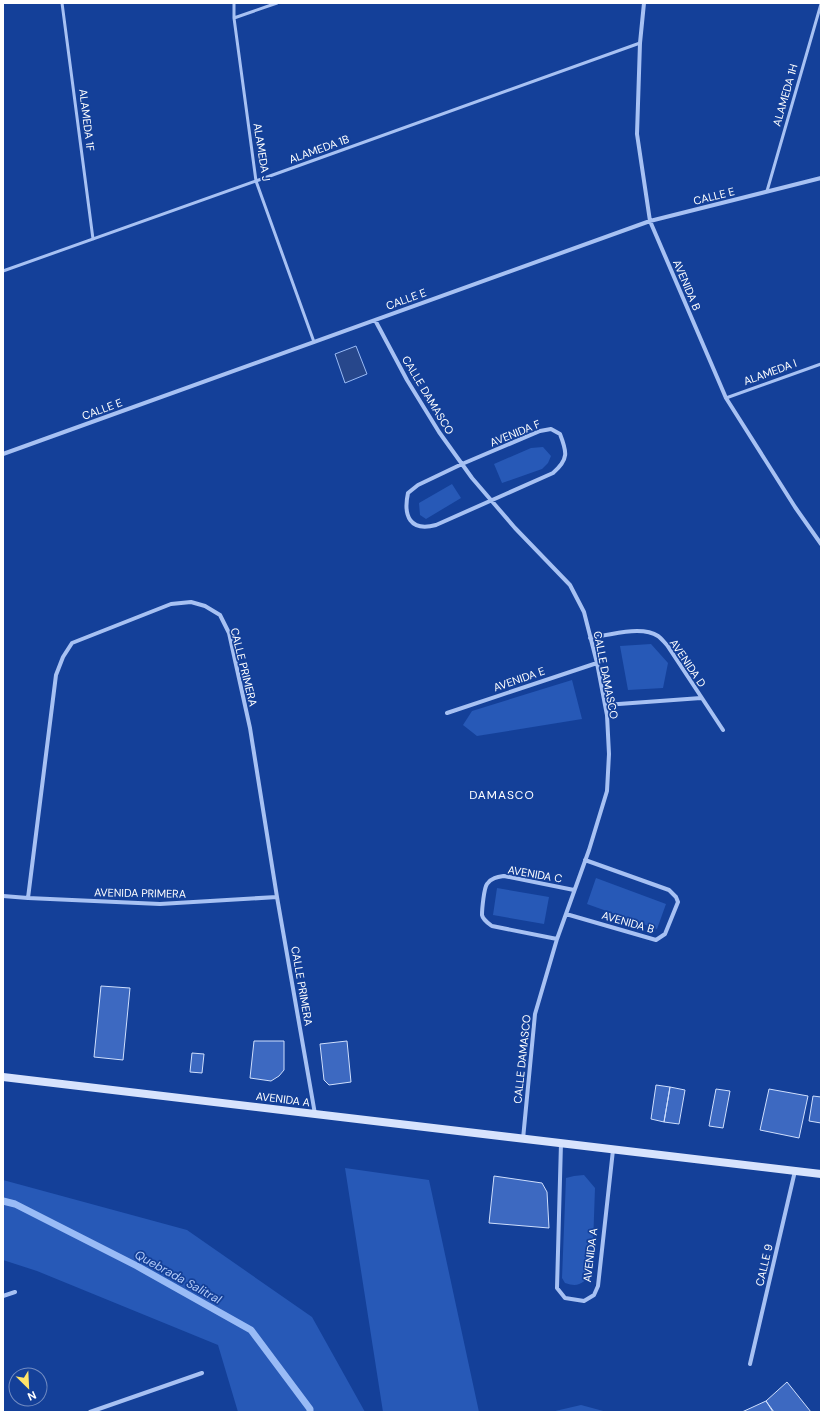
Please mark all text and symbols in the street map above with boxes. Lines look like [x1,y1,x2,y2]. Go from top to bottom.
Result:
street label: ALAMEDA 1H [769,62,801,128]
street label: ALAMEDA 1F [76,88,98,152]
street label: ALAMEDA J [250,122,274,182]
street label: ALAMEDA 1B [287,131,351,166]
street label: CALLE E [692,184,736,208]
street label: AVENIDA B [670,257,704,313]
street label: CALLE E [384,285,428,313]
street label: CALLE DAMASCO [399,353,457,437]
street label: ALAMEDA I [741,356,799,388]
street label: CALLE E [80,395,124,423]
street label: AVENIDA F [488,417,542,449]
street label: CALLE PRIMERA [227,626,261,708]
street label: CALLE DAMASCO [591,630,621,720]
street label: AVENIDA D [667,636,709,690]
street label: AVENIDA E [491,664,547,694]
district label: DAMASCO [469,787,535,803]
street label: AVENIDA C [507,862,563,886]
street label: AVENIDA PRIMERA [94,885,186,901]
street label: AVENIDA B [600,908,656,936]
street label: CALLE PRIMERA [288,945,316,1027]
street label: CALLE DAMASCO [510,1014,534,1104]
street label: AVENIDA A [255,1089,311,1109]
street label: AVENIDA A [580,1227,600,1283]
street label: CALLE 9 [752,1243,776,1287]
water label: Quebrada Salitral [132,1247,224,1308]
north arrow [8,1367,48,1407]
text: N [26,1388,39,1404]

